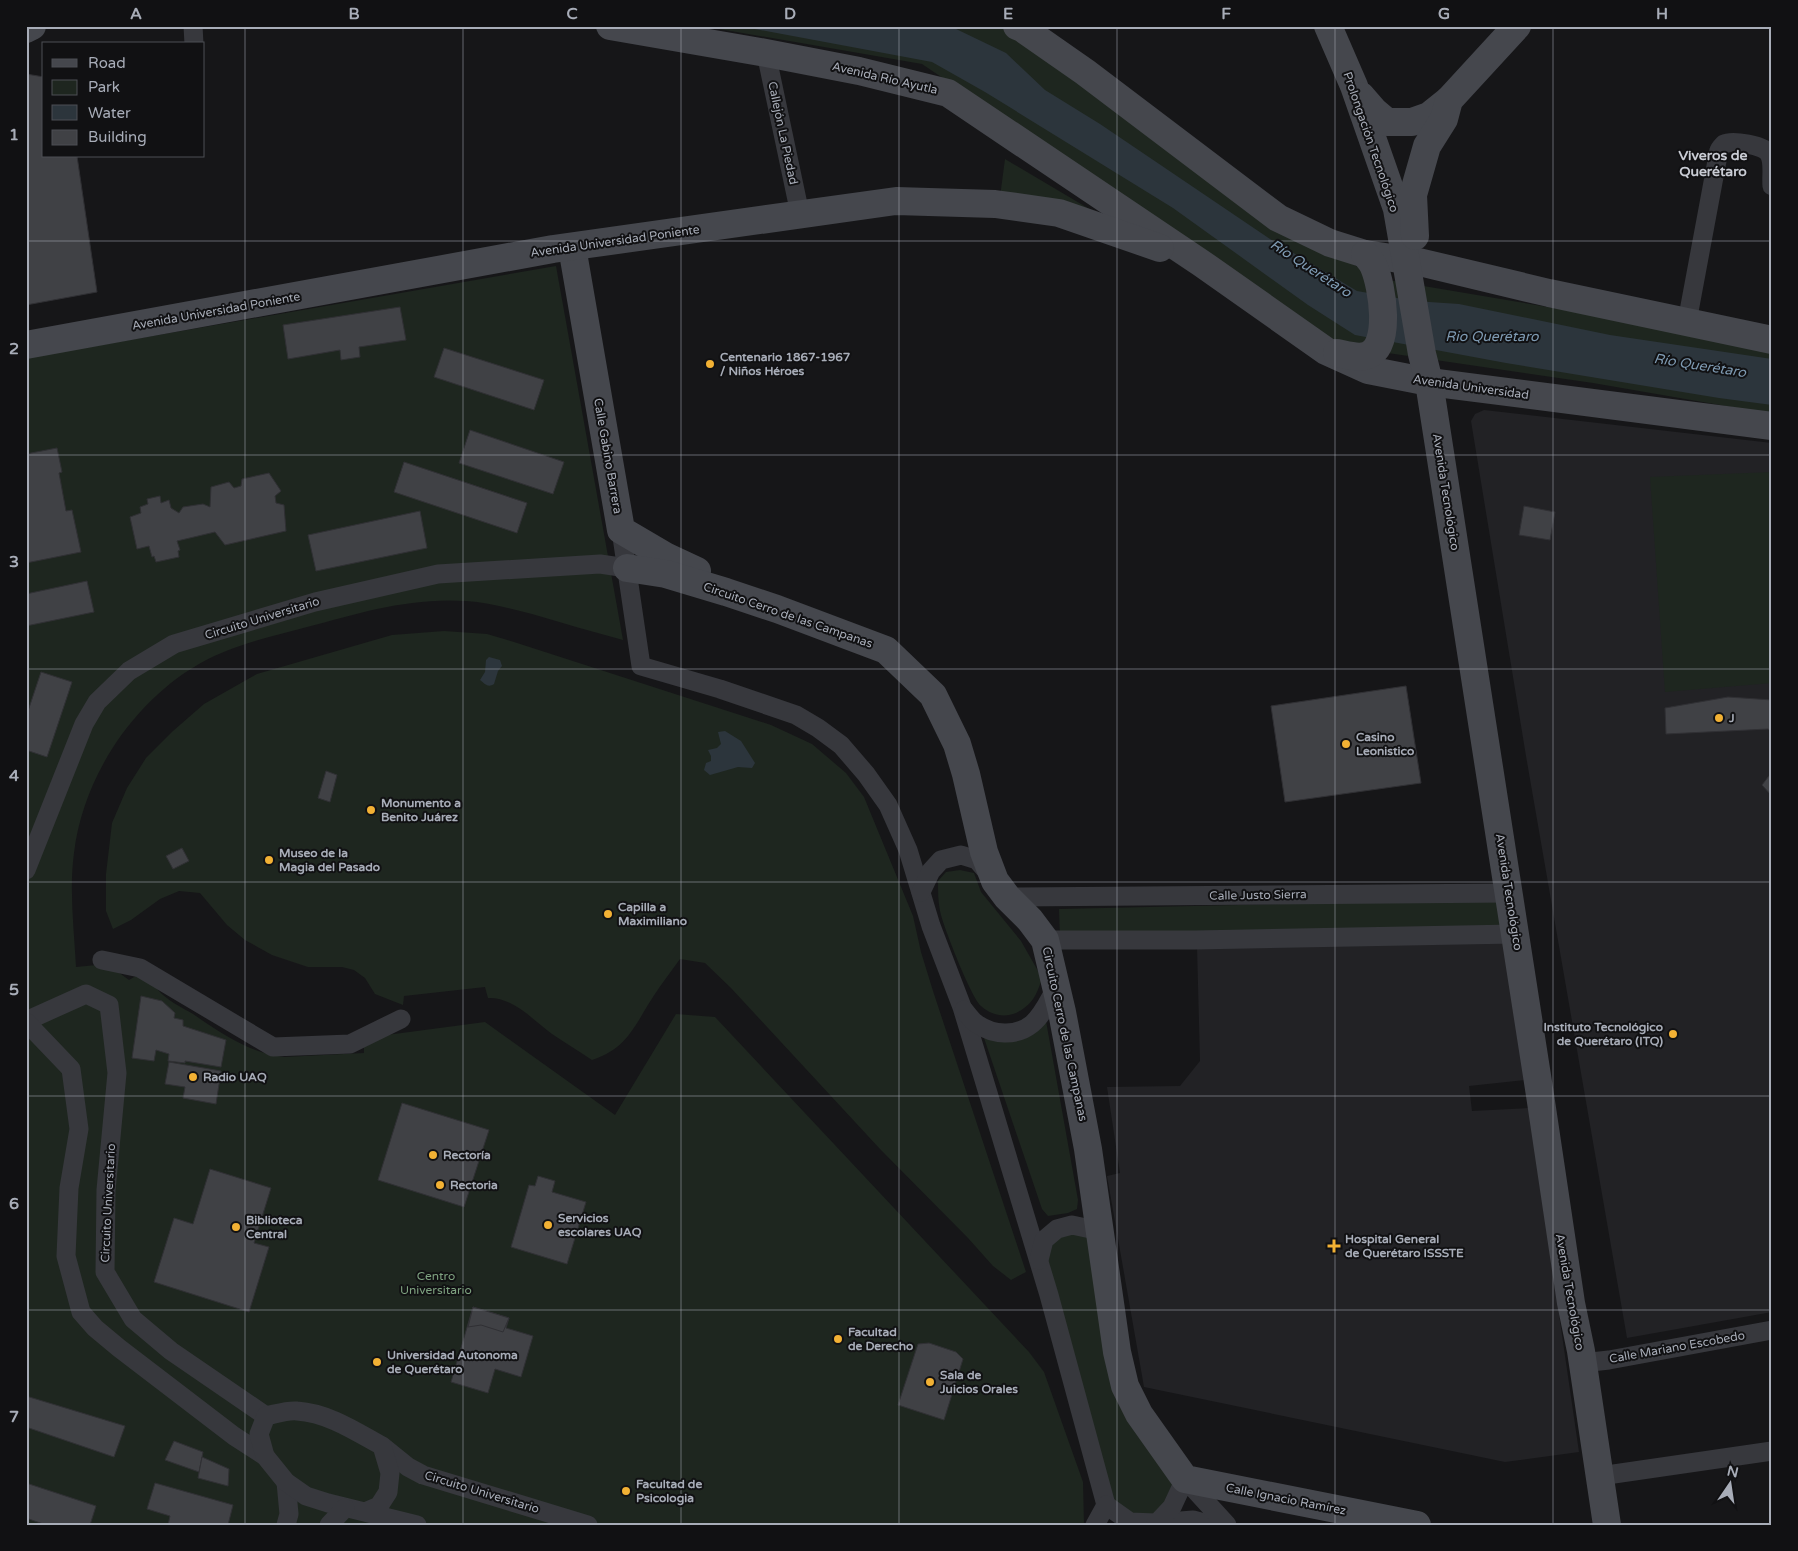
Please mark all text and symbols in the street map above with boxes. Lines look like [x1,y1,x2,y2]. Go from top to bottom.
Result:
text: A [130,4,142,24]
text: B [348,4,360,24]
text: C [566,4,578,24]
text: D [784,4,796,24]
text: E [1003,4,1013,24]
text: F [1221,4,1231,24]
text: G [1438,4,1450,24]
text: H [1656,4,1668,24]
legend [42,42,205,158]
text: Road [88,54,126,72]
street label: Avenida Río Ayutla [831,59,939,97]
street label: Prolongación Tecnológico [1340,70,1402,214]
text: Park [88,78,120,96]
street label: Callejón La Piedad [765,80,801,186]
text: Water [88,104,131,122]
text: 1 [9,125,19,145]
text: Building [88,128,147,146]
district label: Viveros de Querétaro [1678,147,1748,180]
street label: Avenida Universidad Poniente [530,222,701,260]
water label: Río Querétaro [1267,236,1356,302]
street label: Avenida Universidad Poniente [131,289,301,333]
water label: Rio Querétaro [1445,328,1540,345]
text: 2 [9,339,19,359]
place label: Centenario 1867-1967 / Niños Héroes [720,350,851,378]
water label: Río Querétaro [1653,350,1749,381]
marker: Centenario 1867-1967 / Niños Héroes [704,358,716,370]
street label: Avenida Universidad [1412,372,1530,402]
street label: Calle Gabino Barrera [591,397,625,515]
street label: Avenida Tecnológico [1430,433,1462,551]
text: 3 [9,552,19,572]
street label: Circuito Cerro de las Campanas [702,579,875,651]
street label: Circuito Universitario [203,594,321,642]
place label: J [1728,711,1735,725]
marker: J [1713,712,1725,724]
place label: Casino Leonistico [1356,730,1414,758]
marker: Casino Leonistico [1340,738,1352,750]
text: 4 [9,766,19,786]
place label: Monumento a Benito Juárez [381,796,461,824]
marker: Monumento a Benito Juárez [365,804,377,816]
street label: Avenida Tecnológico [1493,833,1525,951]
place label: Museo de la Magia del Pasado [279,846,380,875]
marker: Museo de la Magia del Pasado [263,854,275,866]
street label: Calle Justo Sierra [1209,887,1307,903]
place label: Capilla a Maximiliano [618,900,687,928]
marker: Capilla a Maximiliano [602,908,614,920]
street label: Circuito Cerro de las Campanas [1040,945,1090,1123]
text: 5 [9,980,19,1000]
place label: Instituto Tecnológico de Querétaro (ITQ) [1543,1020,1663,1048]
marker: Instituto Tecnológico de Querétaro (ITQ) [1667,1028,1679,1040]
place label: Radio UAQ [203,1070,267,1084]
marker: Radio UAQ [187,1071,199,1083]
street label: Circuito Universitario [98,1143,118,1263]
place label: Rectoría [443,1148,491,1162]
marker: Rectoría [427,1149,439,1161]
place label: Rectoria [450,1178,498,1192]
marker: Rectoria [434,1179,446,1191]
text: 6 [9,1194,19,1214]
place label: Servicios escolares UAQ [558,1211,642,1239]
place label: Biblioteca Central [246,1213,303,1241]
marker: Servicios escolares UAQ [542,1219,554,1231]
marker: Biblioteca Central [230,1221,242,1233]
place label: Hospital General de Querétaro ISSSTE [1345,1232,1464,1260]
street label: Avenida Tecnológico [1553,1233,1587,1351]
marker: Hospital General de Querétaro ISSSTE [1327,1239,1341,1253]
park label: Centro Universitario [400,1269,472,1297]
place label: Facultad de Derecho [848,1325,913,1353]
street label: Calle Mariano Escobedo [1608,1328,1746,1366]
marker: Facultad de Derecho [832,1333,844,1345]
place label: Universidad Autonoma de Querétaro [387,1348,518,1376]
marker: Universidad Autonoma de Querétaro [371,1356,383,1368]
place label: Sala de Juicios Orales [939,1368,1018,1396]
marker: Sala de Juicios Orales [924,1376,936,1388]
text: 7 [9,1407,19,1427]
north arrow [1706,1458,1756,1508]
text: N [1725,1462,1740,1481]
street label: Circuito Universitario [423,1468,541,1516]
place label: Facultad de Psicologia [636,1477,702,1506]
street label: Calle Ignacio Ramírez [1225,1480,1347,1518]
marker: Facultad de Psicologia [620,1485,632,1497]

